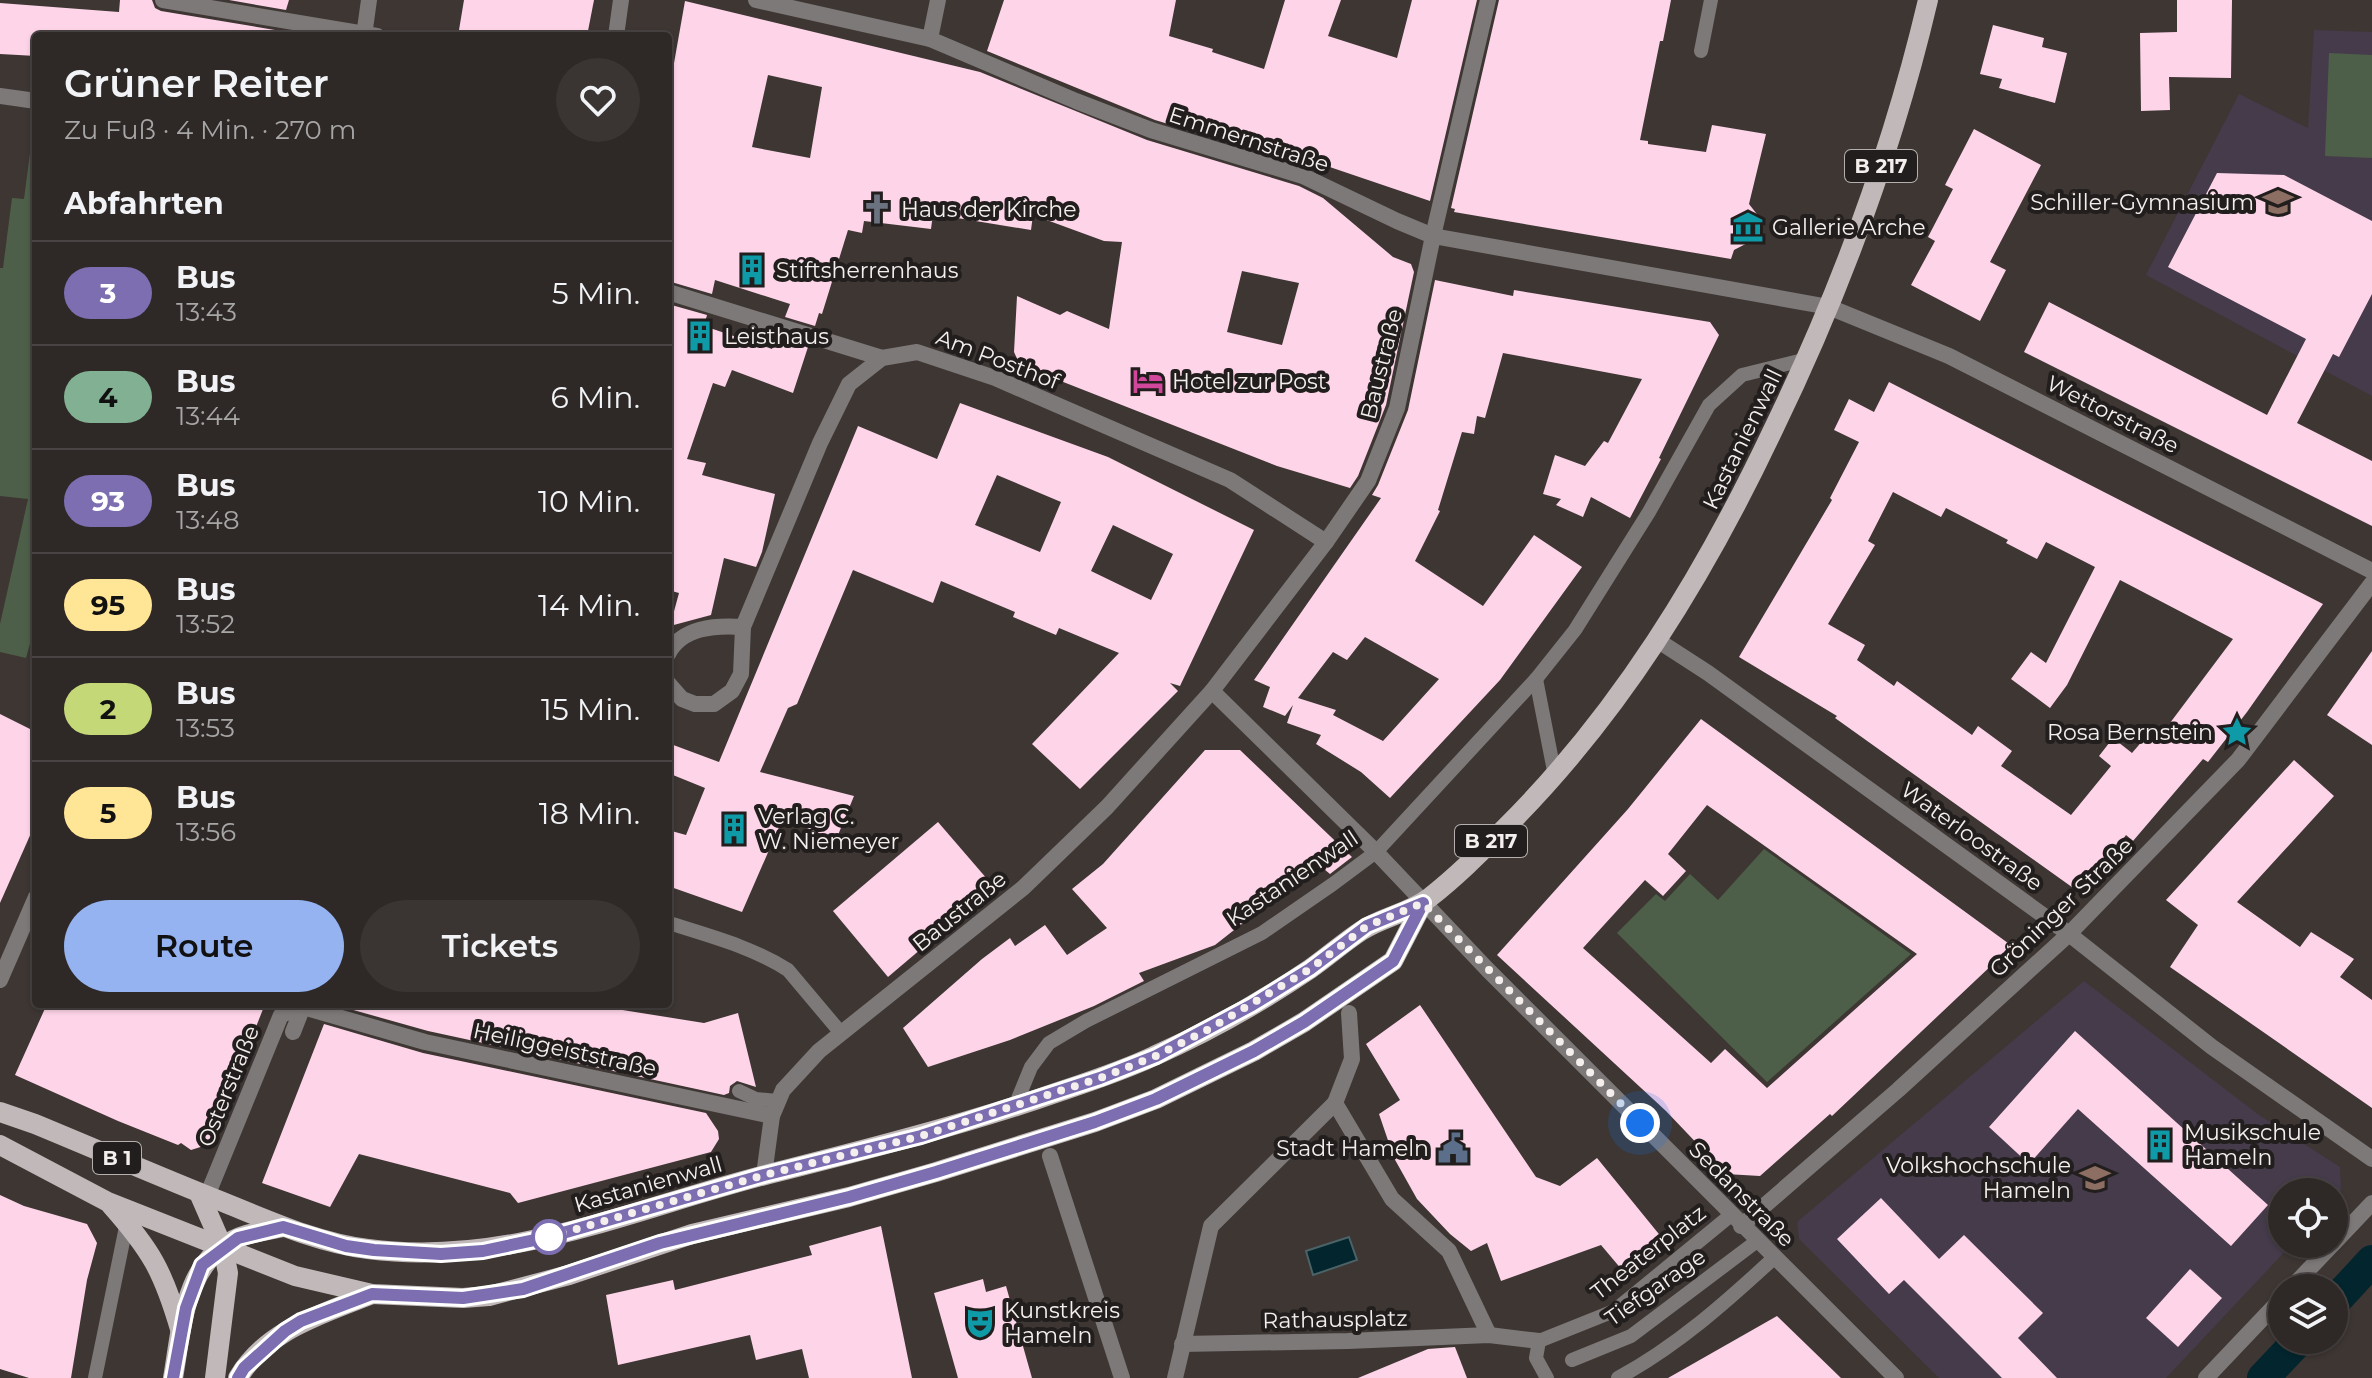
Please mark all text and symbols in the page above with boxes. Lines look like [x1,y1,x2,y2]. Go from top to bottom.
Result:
button: heart [556,58,640,142]
text: Grüner Reiter [64,60,329,107]
street label: Emmernstraße [1165,101,1332,178]
text: Zu Fuß · 4 Min. · 270 m [64,114,356,146]
road number: B 217 [1845,150,1917,182]
text: Abfahrten [64,185,224,222]
school or university icon: Schiller-Gymnasium [2261,185,2295,219]
place label: Schiller-Gymnasium [2030,189,2254,216]
church icon: Haus der Kirche [860,192,894,226]
place label: Haus der Kirche [901,196,1076,223]
museum icon: Gallerie Arche [1731,210,1765,244]
place label: Gallerie Arche [1772,214,1925,241]
building icon: Stiftsherrenhaus [735,253,769,287]
place label: Stiftsherrenhaus [776,257,959,284]
text: Bus [176,259,236,296]
text: 5 Min. [552,275,640,312]
text: 3 [100,276,116,310]
text: 13:43 [176,296,237,328]
street label: Baustraße [1355,306,1408,422]
building icon: Leisthaus [683,319,717,353]
place label: Leisthaus [724,323,829,350]
street label: Am Posthof [932,324,1065,396]
text: Bus [176,363,236,400]
hotel icon: Hotel zur Post [1131,364,1165,398]
street label: Kastanienwall [1697,365,1788,514]
place label: Hotel zur Post [1172,368,1327,395]
street label: Wettorstraße [2042,370,2183,459]
text: 6 Min. [551,379,640,416]
text: 4 [98,380,118,414]
text: 13:44 [176,400,240,432]
text: Bus [176,467,236,504]
text: 10 Min. [538,483,640,520]
text: 93 [91,484,125,518]
text: 13:48 [176,504,240,536]
text: Bus [176,571,236,608]
text: 14 Min. [538,587,640,624]
text: 95 [91,588,125,622]
text: 13:52 [176,608,235,640]
text: Bus [176,675,236,712]
text: 15 Min. [541,691,640,728]
text: 2 [100,692,116,726]
text: 13:53 [176,712,235,744]
place icon: Rosa Bernstein [2220,715,2254,749]
place label: Rosa Bernstein [2047,719,2213,746]
street label: Waterloostraße [1896,776,2048,897]
text: Bus [176,779,236,816]
text: 18 Min. [539,795,640,832]
text: 5 [100,796,116,830]
place label: Verlag C. W. Niemeyer [758,803,899,855]
building icon: Verlag C. W. Niemeyer [717,812,751,846]
text: 13:56 [176,816,236,848]
street label: Kastanienwall [1221,824,1363,932]
road number: B 217 [1455,825,1527,857]
street label: Gröninger Straße [1984,832,2139,983]
street label: Baustraße [907,865,1012,957]
button: Route [64,900,344,992]
button: Tickets [360,900,640,992]
street label: Heiliggeiststraße [471,1017,659,1082]
street label: Osterstraße [192,1022,265,1151]
your location [1620,1103,1660,1143]
place label: Musikschule Hameln [2184,1119,2321,1171]
building icon: Musikschule Hameln [2143,1128,2177,1162]
public building icon: Stadt Hameln [1436,1131,1470,1165]
place label: Stadt Hameln [1276,1135,1429,1162]
street label: Sedanstraße [1683,1136,1800,1253]
road number: B 1 [93,1142,141,1174]
street label: Kastanienwall [571,1150,725,1219]
place label: Volkshochschule Hameln [1886,1152,2071,1204]
school or university icon: Volkshochschule Hameln [2078,1161,2112,1195]
map controls [2268,1178,2348,1354]
button: locate [2268,1178,2348,1258]
street label: Theaterplatz [1586,1199,1711,1305]
unlabelled marker [532,1220,566,1254]
street label: Tiefgarage [1600,1243,1711,1332]
button: layers [2268,1274,2348,1354]
place label: Kunstkreis Hameln [1004,1297,1120,1349]
street label: Rathausplatz [1262,1305,1408,1334]
theatre icon: Kunstkreis Hameln [963,1306,997,1340]

